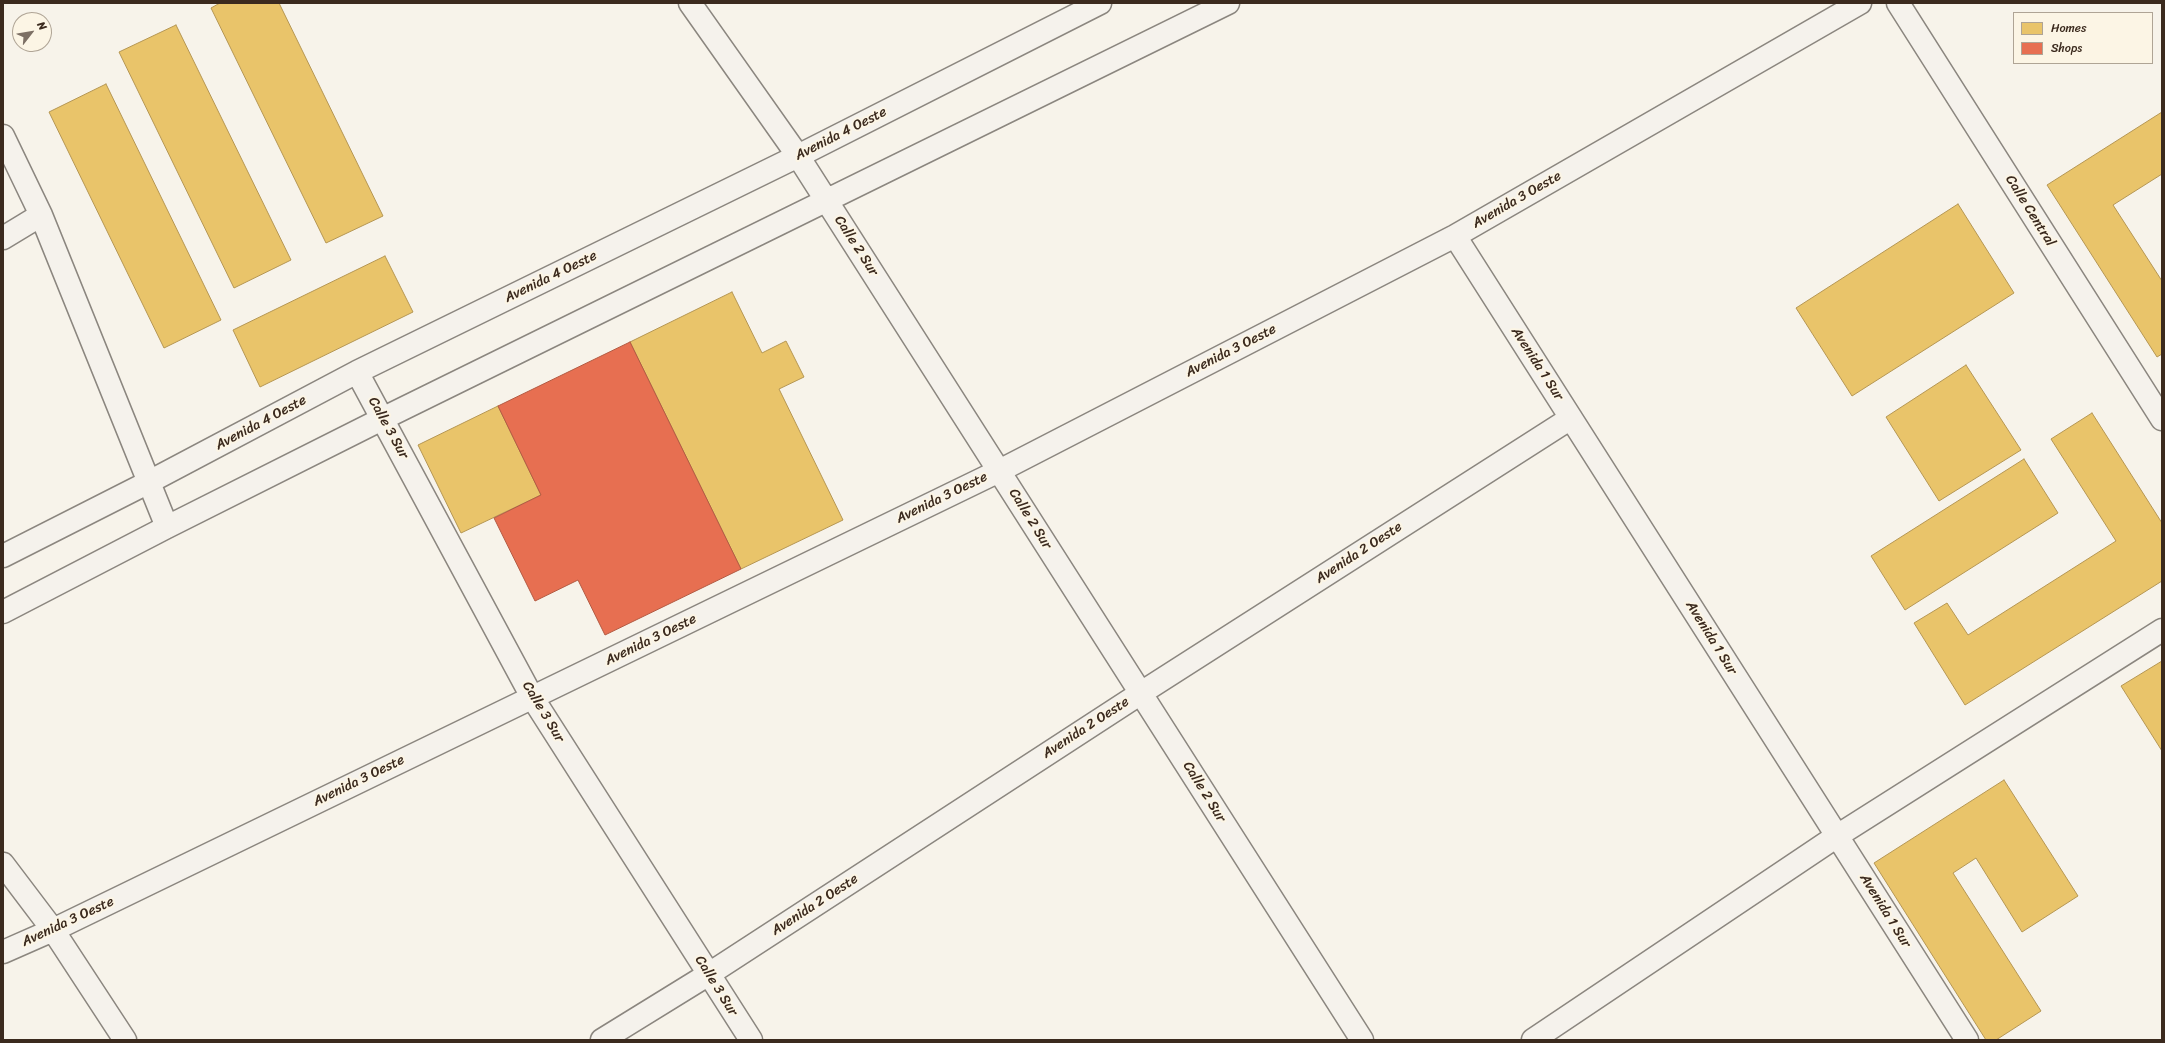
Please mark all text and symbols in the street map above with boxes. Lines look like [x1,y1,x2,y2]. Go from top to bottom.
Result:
north arrow [12,12,52,52]
legend [2013,12,2153,64]
text: Homes [2051,17,2087,39]
text: N [32,18,52,34]
text: Shops [2051,37,2082,59]
street label: Avenida 4 Oeste [792,104,890,164]
street label: Avenida 3 Oeste [1470,168,1564,232]
street label: Calle Central [2001,172,2059,250]
street label: Calle 2 Sur [830,213,882,279]
street label: Avenida 4 Oeste [502,247,600,307]
street label: Avenida 3 Oeste [1183,321,1279,381]
street label: Avenida 1 Sur [1507,324,1567,404]
street label: Avenida 4 Oeste [213,392,309,454]
street label: Calle 3 Sur [364,394,412,462]
street label: Avenida 3 Oeste [894,469,990,527]
street label: Calle 2 Sur [1005,486,1055,552]
street label: Avenida 2 Oeste [1312,519,1406,587]
street label: Avenida 1 Sur [1682,598,1740,678]
street label: Avenida 3 Oeste [603,611,699,669]
street label: Calle 3 Sur [518,679,568,745]
street label: Avenida 2 Oeste [1039,694,1133,762]
street label: Avenida 3 Oeste [311,752,407,810]
street label: Calle 2 Sur [1179,759,1229,825]
street label: Avenida 2 Oeste [768,871,862,939]
street label: Avenida 1 Sur [1856,871,1914,951]
street label: Avenida 3 Oeste [19,893,117,951]
street label: Calle 3 Sur [691,953,741,1019]

